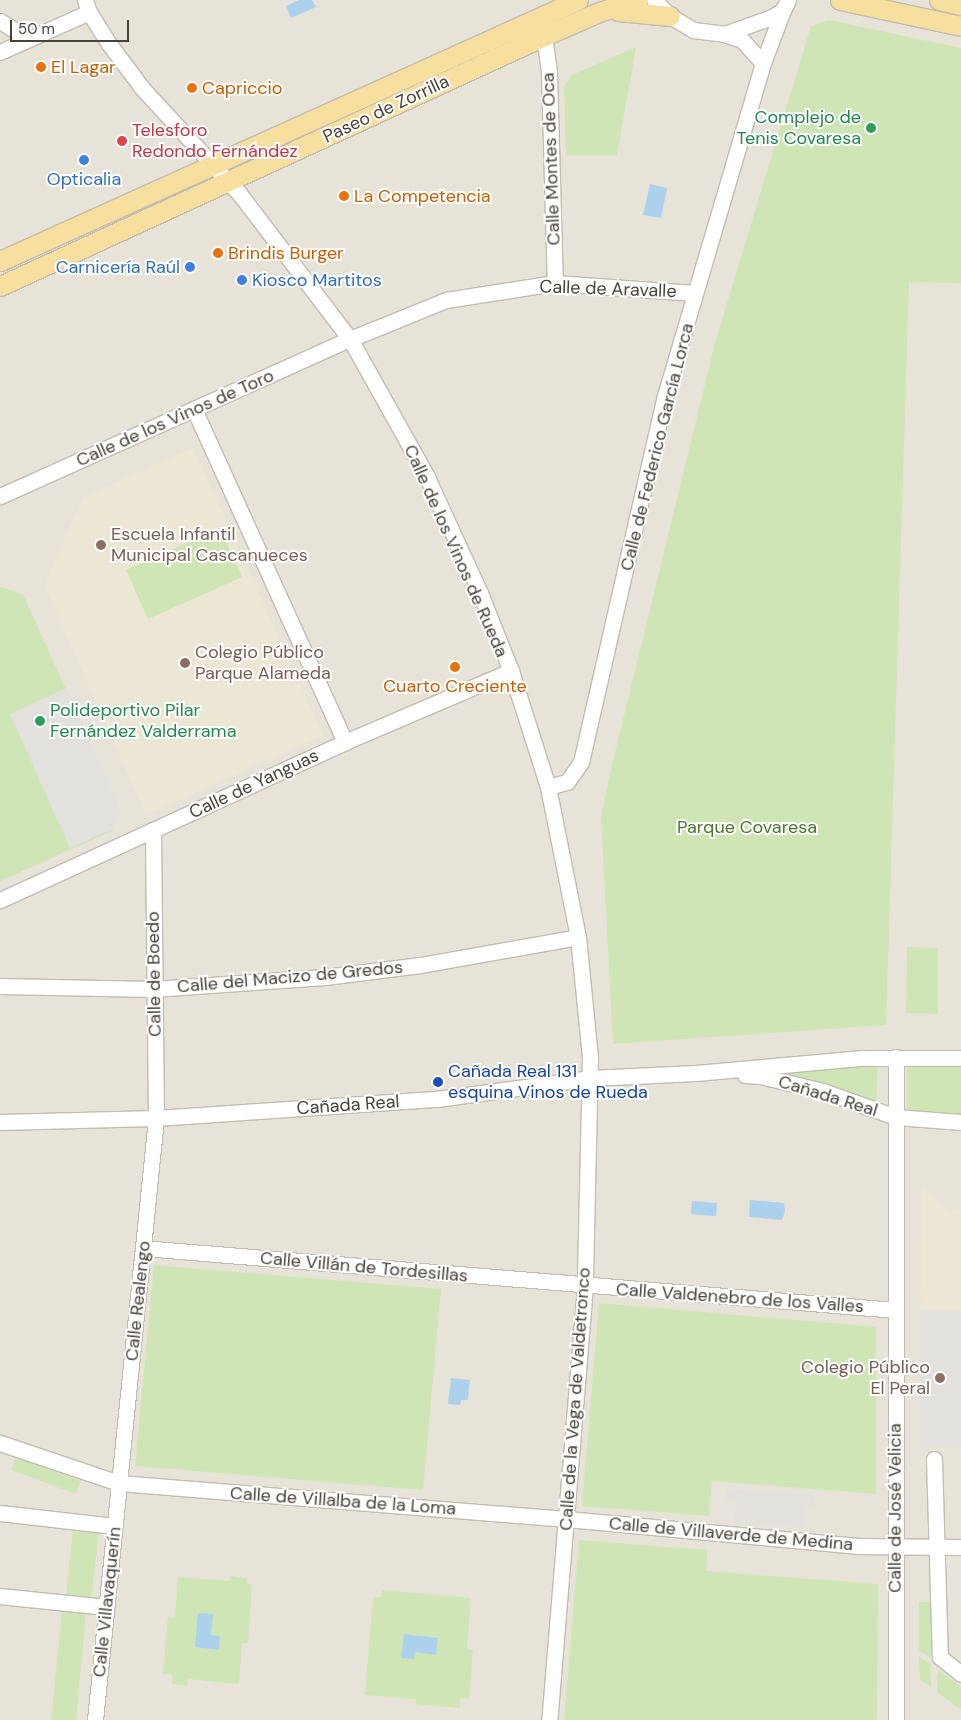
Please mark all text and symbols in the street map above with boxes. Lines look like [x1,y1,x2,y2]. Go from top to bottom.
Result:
scale bar [12,10,131,42]
text: 50 m [18,19,55,39]
place label: El Lagar [51,56,116,78]
marker: El Lagar [35,61,47,73]
street label: Paseo de Zorrilla [319,70,453,148]
street label: Calle Montes de Oca [537,72,565,246]
place label: Capriccio [202,77,283,99]
marker: Capriccio [186,82,198,94]
place label: Complejo de Tenis Covaresa [736,107,861,150]
place label: Telesforo Redondo Fernández [132,120,298,162]
marker: Complejo de Tenis Covaresa [865,122,877,134]
marker: Telesforo Redondo Fernández [116,135,128,147]
marker: Opticalia [78,154,90,166]
place label: Opticalia [47,168,121,190]
place label: La Competencia [354,185,491,207]
marker: La Competencia [338,190,350,202]
place label: Brindis Burger [228,242,344,264]
marker: Brindis Burger [212,247,224,259]
place label: Carnicería Raúl [56,256,180,278]
marker: Carnicería Raúl [184,261,196,273]
place label: Kiosco Martitos [252,269,382,291]
marker: Kiosco Martitos [236,274,248,286]
street label: Calle de Aravalle [539,276,677,302]
street label: Calle de Federico García Lorca [616,321,698,573]
street label: Calle de los Vinos de Toro [73,365,277,471]
street label: Calle de los Vinos de Rueda [399,441,513,661]
place label: Escuela Infantil Municipal Cascanueces [111,524,308,566]
marker: Escuela Infantil Municipal Cascanueces [95,539,107,551]
place label: Colegio Público Parque Alameda [195,642,331,684]
marker: Colegio Público Parque Alameda [179,657,191,669]
marker: Cuarto Creciente [449,661,461,673]
place label: Cuarto Creciente [383,675,527,697]
place label: Polideportivo Pilar Fernández Valderrama [50,700,236,742]
marker: Polideportivo Pilar Fernández Valderrama [34,715,46,727]
street label: Calle de Yanguas [186,745,322,823]
park label: Parque Covaresa [677,816,817,838]
street label: Calle de Boedo [142,911,166,1037]
street label: Calle del Macizo de Gredos [176,956,404,998]
place label: Cañada Real 131 esquina Vinos de Rueda [448,1061,648,1104]
street label: Cañada Real [776,1071,880,1121]
marker: Cañada Real 131 esquina Vinos de Rueda [432,1076,444,1088]
street label: Cañada Real [296,1091,400,1119]
street label: Calle Realengo [121,1240,155,1362]
street label: Calle Villán de Tordesillas [259,1247,469,1287]
street label: Calle de la Vega de Valdetronco [555,1267,595,1531]
street label: Calle Valdenebro de los Valles [615,1279,865,1317]
place label: Colegio Público El Peral [801,1357,930,1400]
marker: Colegio Público El Peral [934,1372,946,1384]
street label: Calle de José Velicia [884,1423,906,1593]
street label: Calle de Villalba de la Loma [229,1482,457,1520]
street label: Calle de Villaverde de Medina [608,1513,854,1555]
street label: Calle Villavaquerín [88,1526,126,1678]

